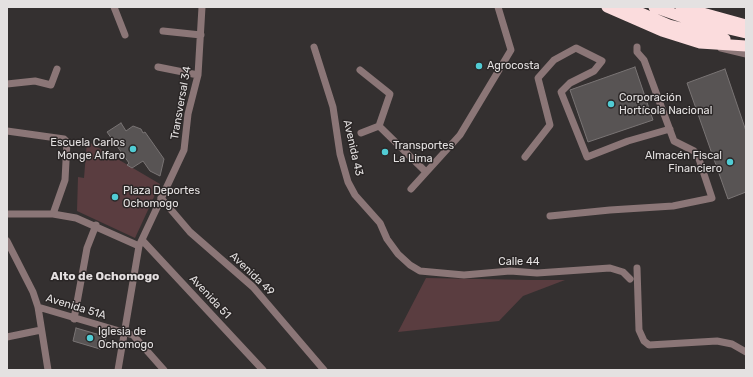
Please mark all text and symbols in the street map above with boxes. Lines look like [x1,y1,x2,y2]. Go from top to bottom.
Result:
place label: Agrocosta [487,59,540,73]
marker: Agrocosta [474,61,484,71]
street label: Transversal 34 [168,65,194,141]
place label: Corporación Hortícola Nacional [619,91,712,117]
marker: Corporación Hortícola Nacional [606,99,616,109]
street label: Avenida 43 [340,119,366,177]
place label: Escuela Carlos Monge Alfaro [50,136,125,162]
place label: Transportes La Lima [393,139,454,165]
marker: Escuela Carlos Monge Alfaro [128,144,138,154]
marker: Transportes La Lima [380,147,390,157]
place label: Almacén Fiscal Financiero [645,149,722,175]
marker: Almacén Fiscal Financiero [725,157,735,167]
place label: Plaza Deportes Ochomogo [123,184,200,210]
marker: Plaza Deportes Ochomogo [110,192,120,202]
street label: Avenida 49 [227,249,277,299]
street label: Calle 44 [498,255,540,269]
district label: Alto de Ochomogo [51,270,159,284]
street label: Avenida 51 [186,272,234,322]
street label: Avenida 51A [44,292,108,322]
place label: Iglesia de Ochomogo [98,325,154,351]
marker: Iglesia de Ochomogo [85,333,95,343]

